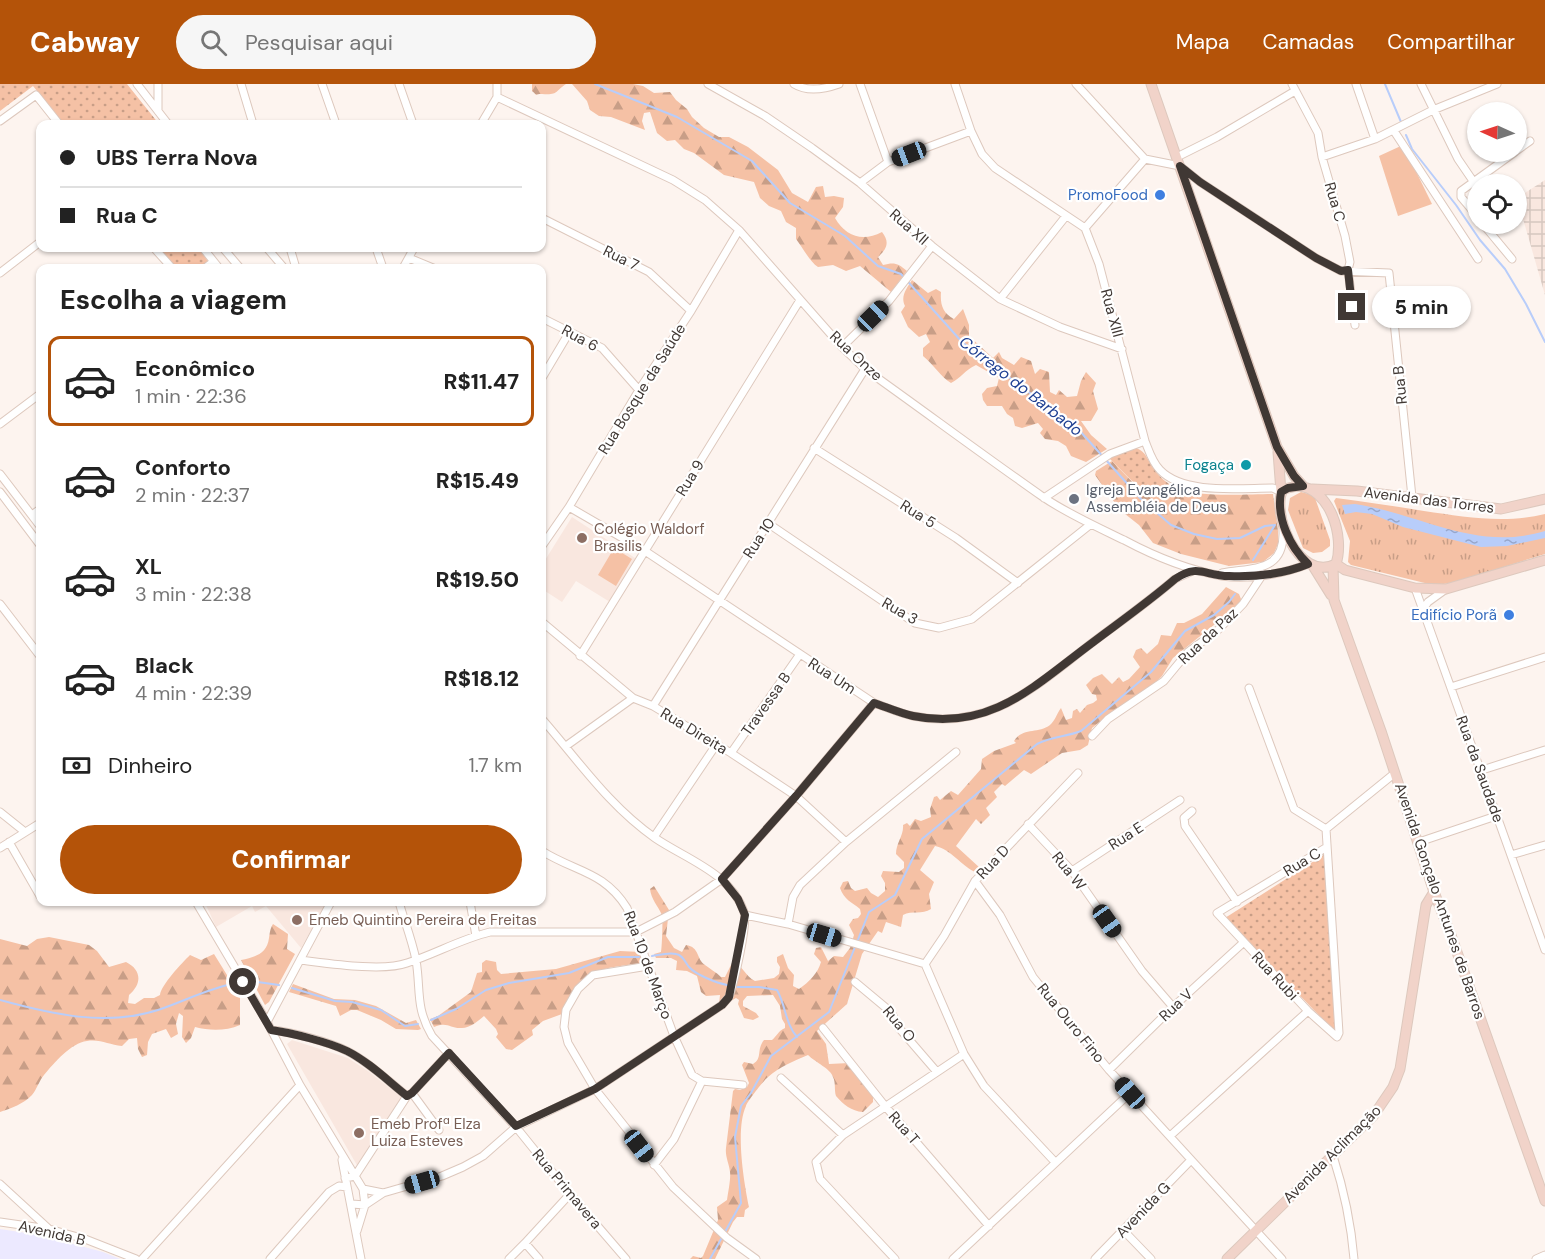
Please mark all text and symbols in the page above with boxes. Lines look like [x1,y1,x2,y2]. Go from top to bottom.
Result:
search box [176,15,596,69]
text: Cabway [30,24,140,61]
icon: search [197,26,230,59]
text: Pesquisar aqui [245,28,393,57]
text: Mapa [1176,28,1229,56]
text: Camadas [1262,28,1354,56]
text: Compartilhar [1387,28,1515,56]
north arrow [1467,102,1527,162]
map controls [1467,102,1527,234]
car [889,139,929,169]
text: UBS Terra Nova [96,143,258,172]
button: locate [1467,174,1527,234]
street label: Rua C [1320,180,1350,224]
place label: PromoFood [1068,185,1148,205]
marker: PromoFood [1153,188,1167,202]
text: Rua C [96,201,158,230]
street label: Rua XII [885,204,933,250]
street label: Rua 7 [600,241,642,275]
text: Escolha a viagem [60,282,287,317]
callout: 5 min [1373,286,1472,328]
street label: Rua XIII [1096,287,1128,339]
route end [1338,293,1365,320]
text: 5 min [1395,294,1448,320]
car [854,297,892,335]
street label: Rua 6 [558,320,602,356]
street label: Rua Bosque da Saúde [594,320,690,458]
street label: Rua Onze [825,326,887,386]
water label: Córrego do Barbado [955,331,1087,441]
icon: car [63,354,117,408]
text: Econômico [135,354,255,383]
street label: Rua B [1388,365,1412,405]
text: R$11.47 [444,367,519,396]
text: 1 min · 22:36 [135,383,247,409]
icon: car [63,453,117,507]
text: Conforto [135,453,231,482]
place label: Fogaça [1184,455,1234,475]
street label: Rua 9 [671,456,709,500]
marker: Fogaça [1239,458,1253,472]
text: R$15.49 [436,466,519,495]
place label: Igreja Evangélica Assembléia de Deus [1086,480,1227,517]
text: 2 min · 22:37 [135,482,250,508]
street label: Avenida das Torres [1363,482,1495,518]
marker: Igreja Evangélica Assembléia de Deus [1067,492,1081,506]
street label: Rua 5 [896,495,940,533]
street label: Rua 10 [738,514,780,562]
place label: Colégio Waldorf Brasilis [594,519,705,556]
marker: Colégio Waldorf Brasilis [575,531,589,545]
icon: car [63,552,117,606]
text: XL [135,552,162,581]
text: R$19.50 [435,565,519,594]
text: 3 min · 22:38 [135,581,252,607]
street label: Rua 3 [878,593,922,629]
street label: Rua da Paz [1174,603,1242,669]
place label: Edifício Porã [1411,605,1497,625]
marker: Edifício Porã [1502,608,1516,622]
icon: car [63,651,117,705]
text: Black [135,651,194,680]
street label: Rua Um [804,653,860,699]
text: R$18.12 [444,664,519,693]
street label: Travessa B [737,668,795,740]
text: 4 min · 22:39 [135,680,252,706]
street label: Rua Direita [657,703,731,759]
street label: Rua da Saudade [1451,713,1509,825]
icon: cash [60,749,93,782]
text: Dinheiro [108,751,192,780]
text: 1.7 km [469,752,522,778]
street label: Avenida Gonçalo Antunes de Barros [1390,780,1490,1022]
street label: Rua E [1105,817,1147,855]
button: Confirmar [60,825,522,894]
street label: Rua D [972,841,1014,883]
street label: Rua C [1280,843,1325,881]
street label: Rua W [1047,848,1091,895]
car [1089,901,1125,941]
street label: Rua 10 de Março [619,908,677,1022]
place label: Emeb Quintino Pereira de Freitas [309,910,537,930]
marker: Emeb Quintino Pereira de Freitas [290,913,304,927]
car [804,921,844,949]
street label: Rua Rubi [1247,947,1303,1005]
route start [229,968,256,995]
street label: Rua Ouro Fino [1033,979,1109,1067]
street label: Rua V [1155,984,1197,1026]
street label: Rua O [878,1002,920,1046]
car [1111,1074,1149,1112]
street label: Avenida Aclimação [1279,1100,1386,1207]
street label: Rua T [884,1107,924,1149]
place label: Emeb Profª Elza Luiza Esteves [371,1114,481,1151]
marker: Emeb Profª Elza Luiza Esteves [352,1126,366,1140]
car [621,1126,657,1166]
street label: Rua Primavera [528,1145,606,1233]
car [402,1168,442,1196]
street label: Avenida G [1111,1178,1175,1242]
street label: Avenida B [17,1216,87,1250]

